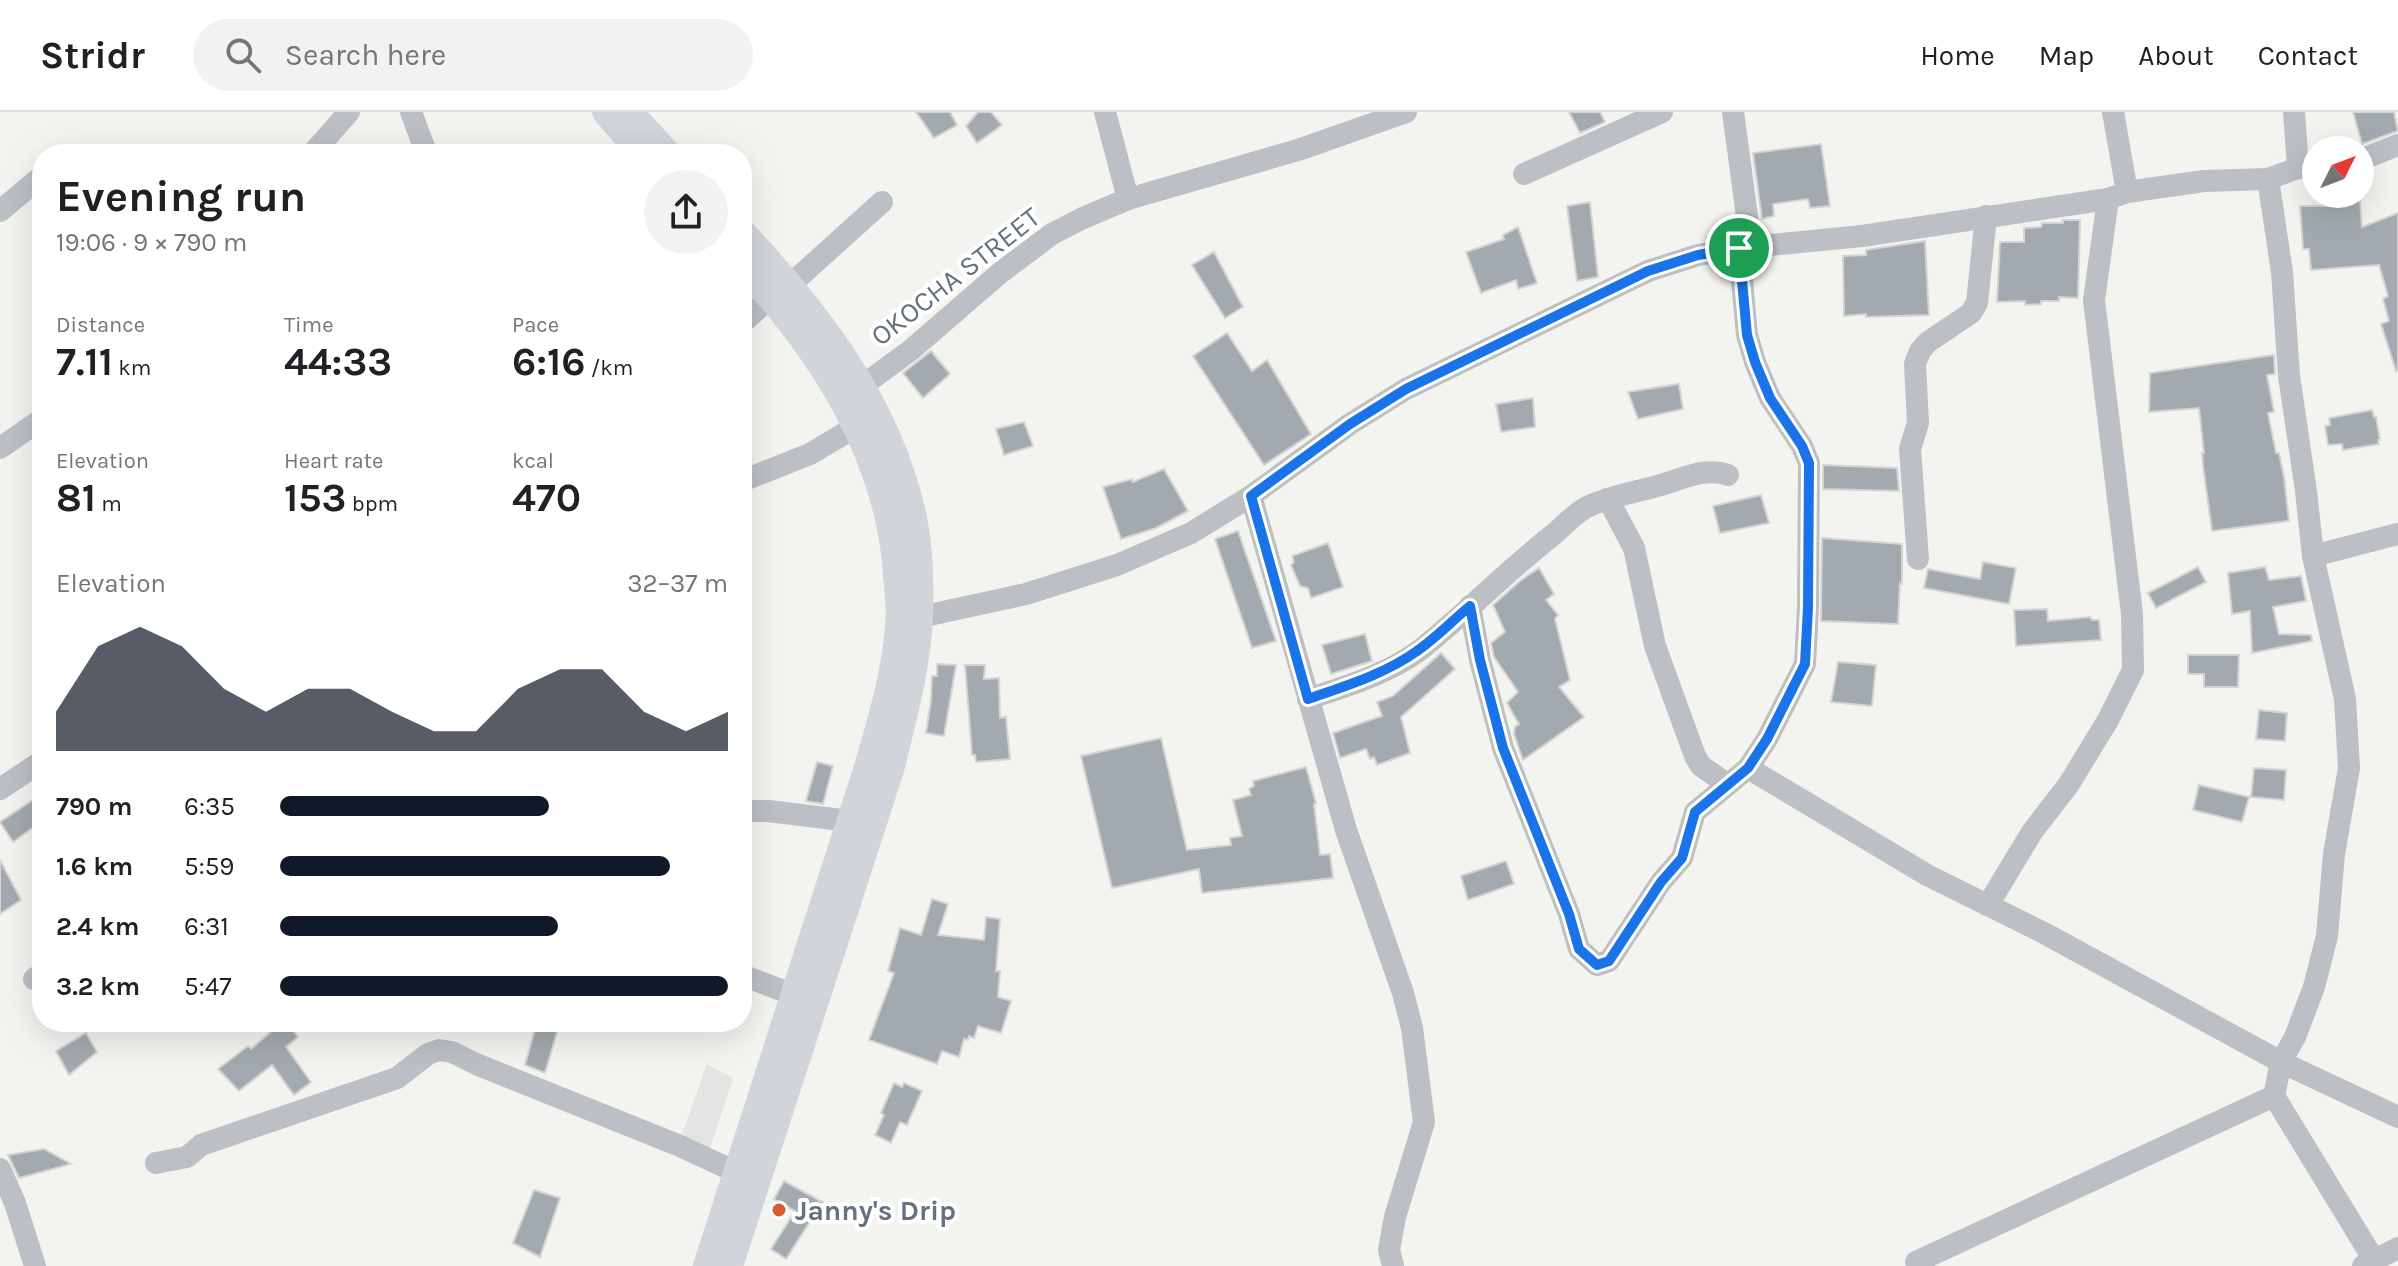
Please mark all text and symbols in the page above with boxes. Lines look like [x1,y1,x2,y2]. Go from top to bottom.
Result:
search box [193,19,753,91]
text: Stridr [40,33,145,78]
icon: search [221,33,265,77]
text: Search here [285,37,446,73]
text: Home [1920,39,1995,72]
text: Map [2039,39,2094,72]
text: About [2138,39,2214,72]
text: Contact [2258,39,2358,72]
north arrow [2302,136,2374,208]
map controls [2302,136,2374,208]
button: share [644,170,728,254]
text: Evening run [56,171,306,222]
street label: OKOCHA STREET [864,200,1046,353]
pin [1705,214,1773,282]
icon: arrive [1717,226,1761,270]
text: 19:06 · 9 × 790 m [56,227,247,258]
text: Distance [56,312,145,338]
text: Time [284,312,333,338]
text: Pace [512,312,559,338]
text: 7.11 [56,338,113,385]
text: 44:33 [284,338,392,385]
text: 6:16 [512,338,586,385]
text: km [113,355,151,381]
text: /km [586,355,633,381]
text: Elevation [56,448,149,474]
text: Heart rate [284,448,383,474]
text: kcal [512,448,554,474]
text: 81 [56,474,96,521]
text: 153 [284,474,346,521]
text: 470 [512,474,581,521]
text: m [96,491,122,517]
text: bpm [346,491,398,517]
text: Elevation [56,568,166,599]
text: 32–37 m [627,568,728,599]
text: 790 m [56,791,133,822]
text: 6:35 [184,791,235,822]
text: 1.6 km [56,851,133,882]
text: 5:59 [184,851,234,882]
text: 2.4 km [56,911,139,942]
text: 6:31 [184,911,229,942]
text: 3.2 km [56,971,140,1002]
text: 5:47 [184,971,231,1002]
place label: Janny's Drip [795,1194,956,1227]
marker: Janny's Drip [770,1201,788,1219]

